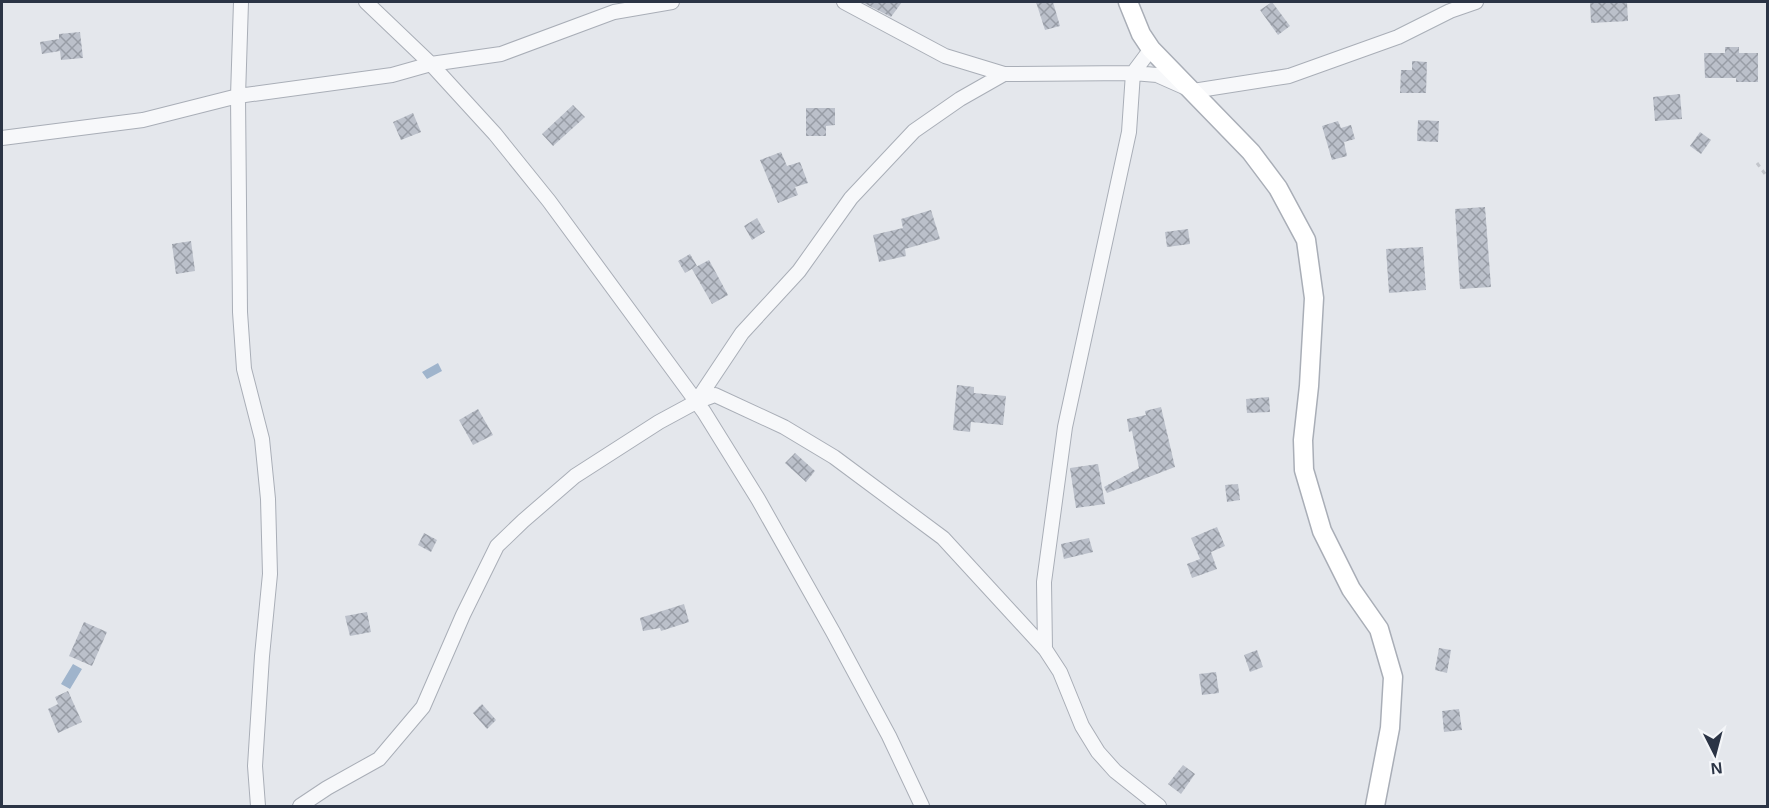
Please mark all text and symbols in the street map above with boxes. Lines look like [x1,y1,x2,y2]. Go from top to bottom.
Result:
north arrow [1685,724,1745,784]
text: N [1710,759,1723,777]

